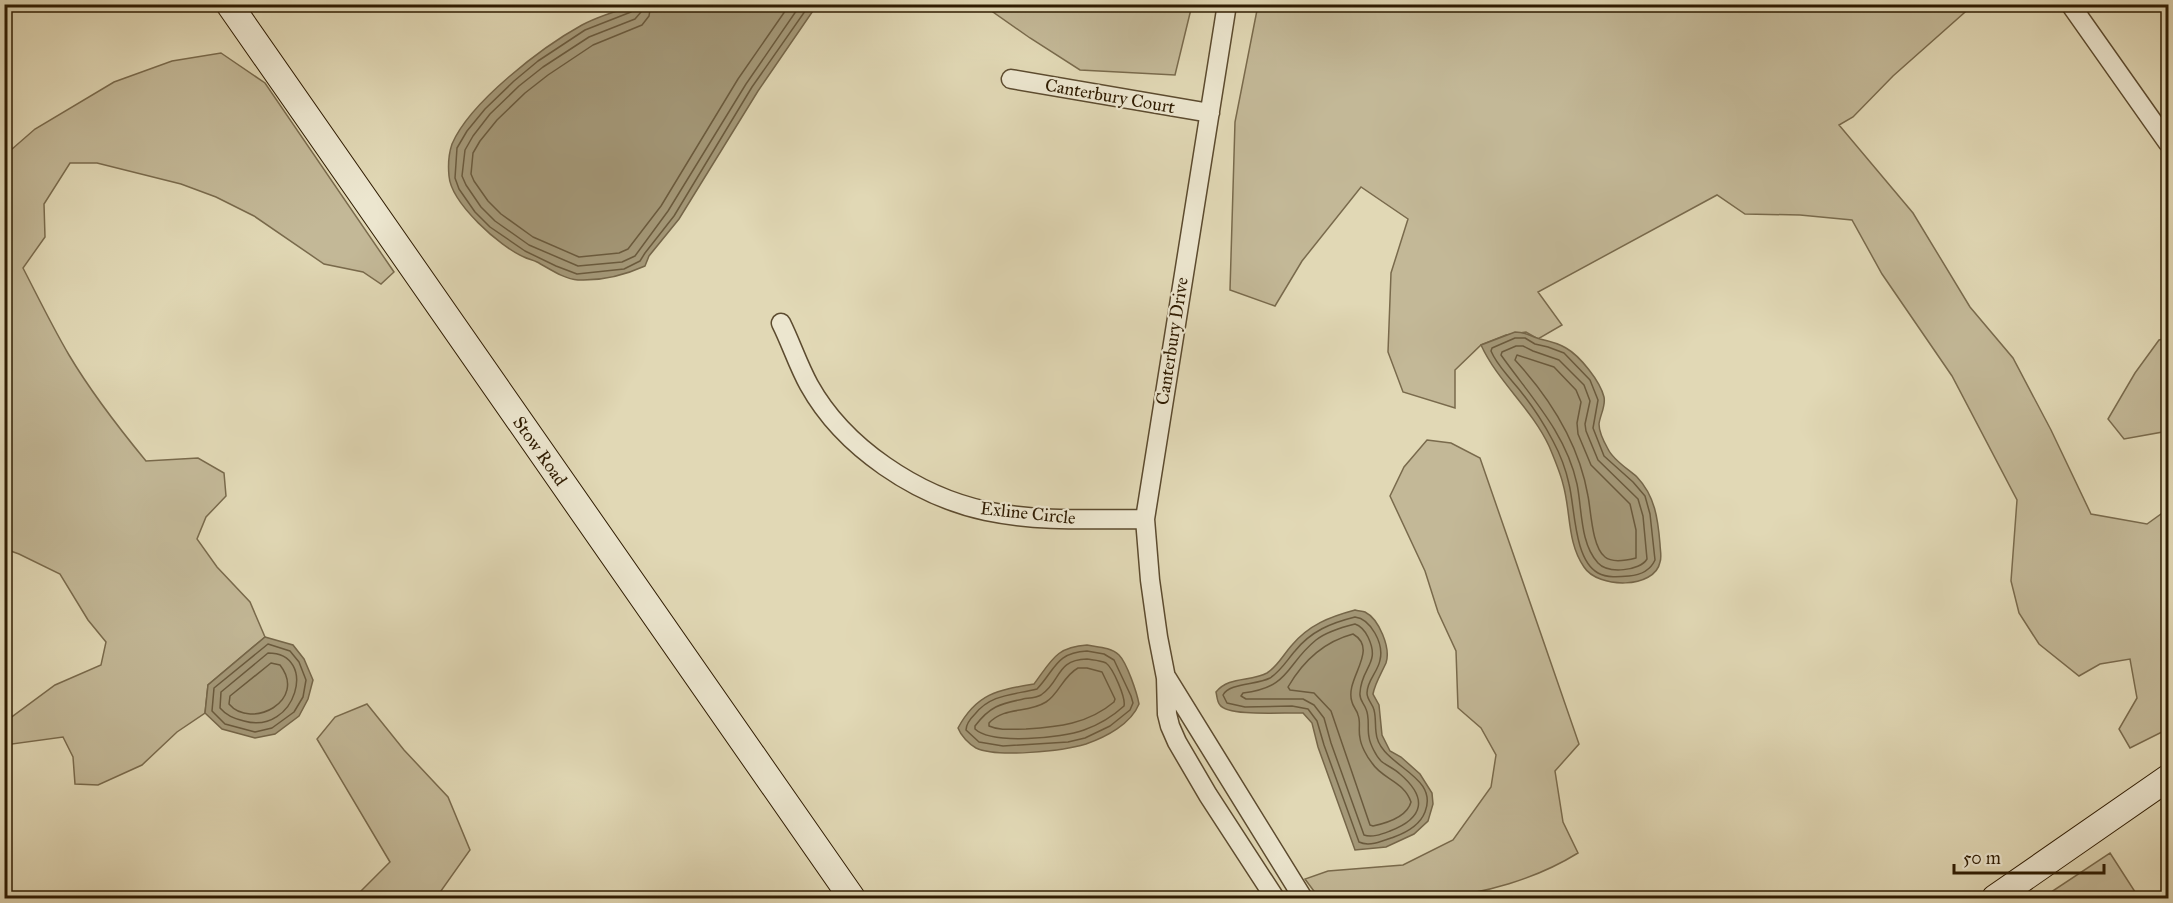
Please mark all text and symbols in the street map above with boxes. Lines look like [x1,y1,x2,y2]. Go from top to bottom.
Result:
street label: Canterbury Court [1043,74,1177,118]
street label: Canterbury Drive [1151,276,1193,406]
street label: Stow Road [508,412,572,490]
street label: Exline Circle [979,497,1077,529]
scale bar [1954,837,2104,875]
text: 50 m [1963,847,2001,869]

